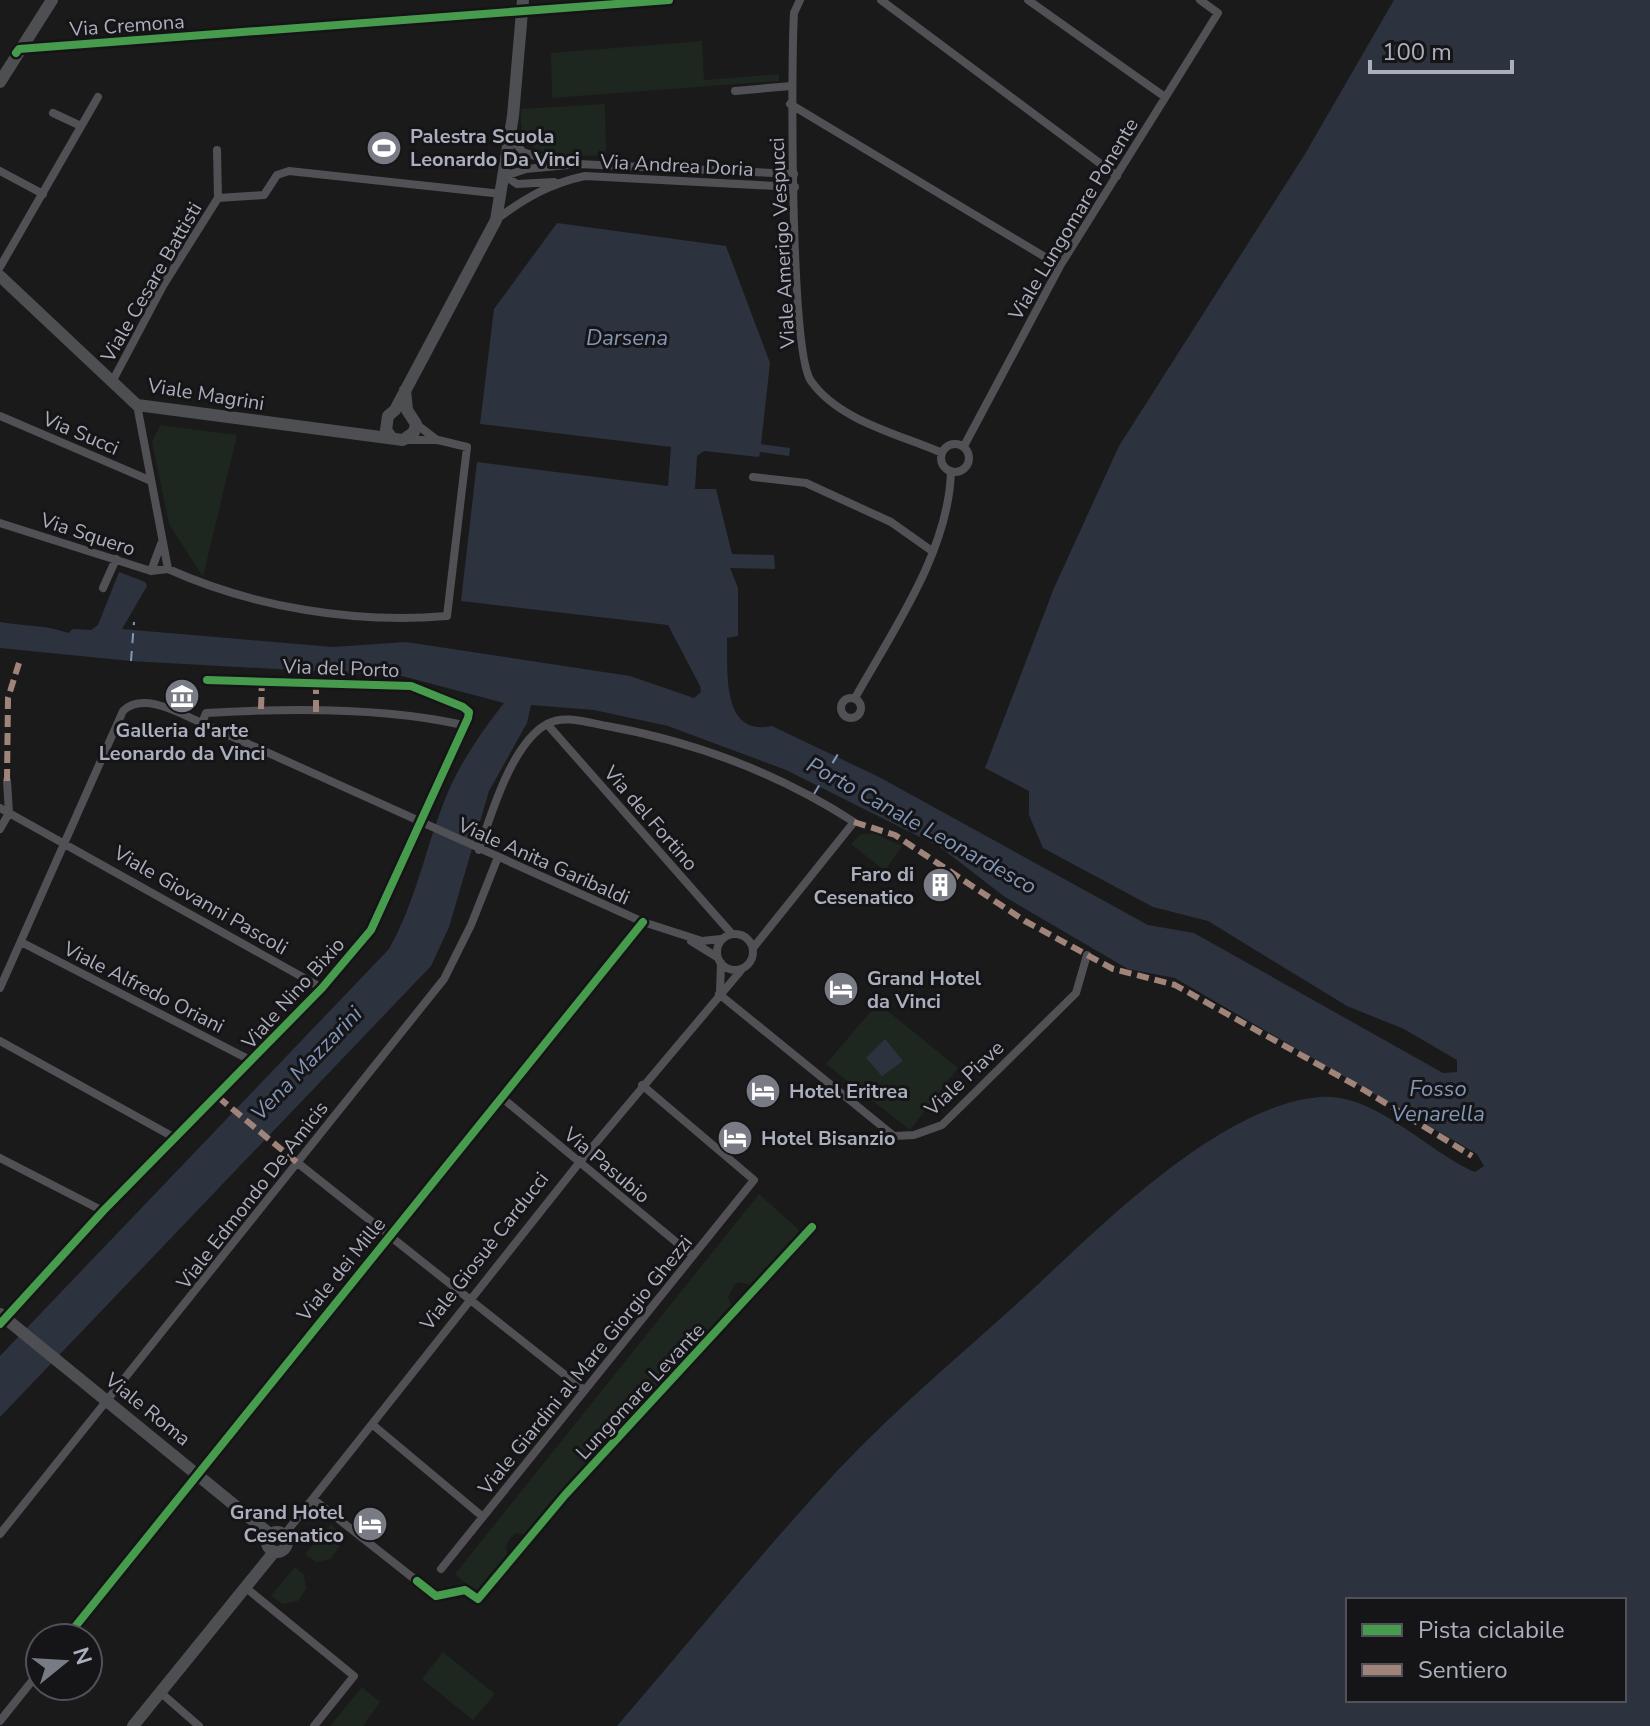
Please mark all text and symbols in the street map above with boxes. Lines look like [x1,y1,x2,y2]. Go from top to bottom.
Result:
street label: Via Cremona [67,8,186,43]
scale bar [1370,24,1512,74]
text: 100 m [1382,36,1452,68]
street label: Viale Lungomare Ponente [1002,113,1145,326]
place label: Palestra Scuola Leonardo Da Vinci [410,123,580,173]
sports icon: Palestra Scuola Leonardo Da Vinci [365,129,403,167]
street label: Viale Amerigo Vespucci [763,137,802,350]
street label: Via Andrea Doria [599,148,754,183]
street label: Viale Cesare Battisti [94,197,208,368]
water label: Darsena [586,323,668,353]
street label: Viale Magrini [145,372,266,417]
street label: Via Succi [37,405,123,462]
street label: Via Squero [36,506,139,562]
street label: Via del Porto [281,653,400,684]
museum icon: Galleria d'arte Leonardo da Vinci [163,677,201,715]
place label: Galleria d'arte Leonardo da Vinci [99,717,265,767]
water label: Porto Canale Leonardesco [801,750,1042,902]
street label: Via del Fortino [597,759,704,877]
street label: Viale Anita Garibaldi [453,811,634,911]
street label: Viale Giovanni Pascoli [108,839,293,961]
place label: Faro di Cesenatico [814,861,914,911]
building icon: Faro di Cesenatico [921,866,959,904]
street label: Viale Nino Bixio [235,931,351,1056]
street label: Viale Alfredo Oriani [58,935,229,1040]
place label: Grand Hotel da Vinci [867,965,982,1015]
hotel icon: Grand Hotel da Vinci [822,970,860,1008]
water label: Vena Mazzarini [244,999,370,1127]
street label: Viale Piave [918,1035,1010,1123]
hotel icon: Hotel Eritrea [744,1072,782,1110]
water label: Fosso Venarella [1391,1074,1485,1129]
place label: Hotel Eritrea [789,1078,908,1105]
street label: Viale Edmondo De Amicis [170,1096,334,1296]
hotel icon: Hotel Bisanzio [716,1119,754,1157]
street label: Via Pasubio [557,1121,656,1210]
place label: Hotel Bisanzio [761,1125,895,1152]
street label: Viale Giosuè Carducci [413,1167,555,1337]
street label: Viale dei Mille [290,1212,392,1328]
street label: Viale Giardini al Mare Giorgio Ghezzi [472,1230,699,1501]
street label: Lungomare Levante [570,1317,711,1465]
street label: Viale Roma [99,1366,196,1452]
place label: Grand Hotel Cesenatico [230,1499,345,1549]
hotel icon: Grand Hotel Cesenatico [351,1505,389,1543]
legend [1346,1598,1626,1702]
text: Pista ciclabile [1418,1614,1564,1646]
north arrow [24,1622,104,1702]
text: N [65,1644,99,1669]
text: Sentiero [1418,1654,1508,1686]

